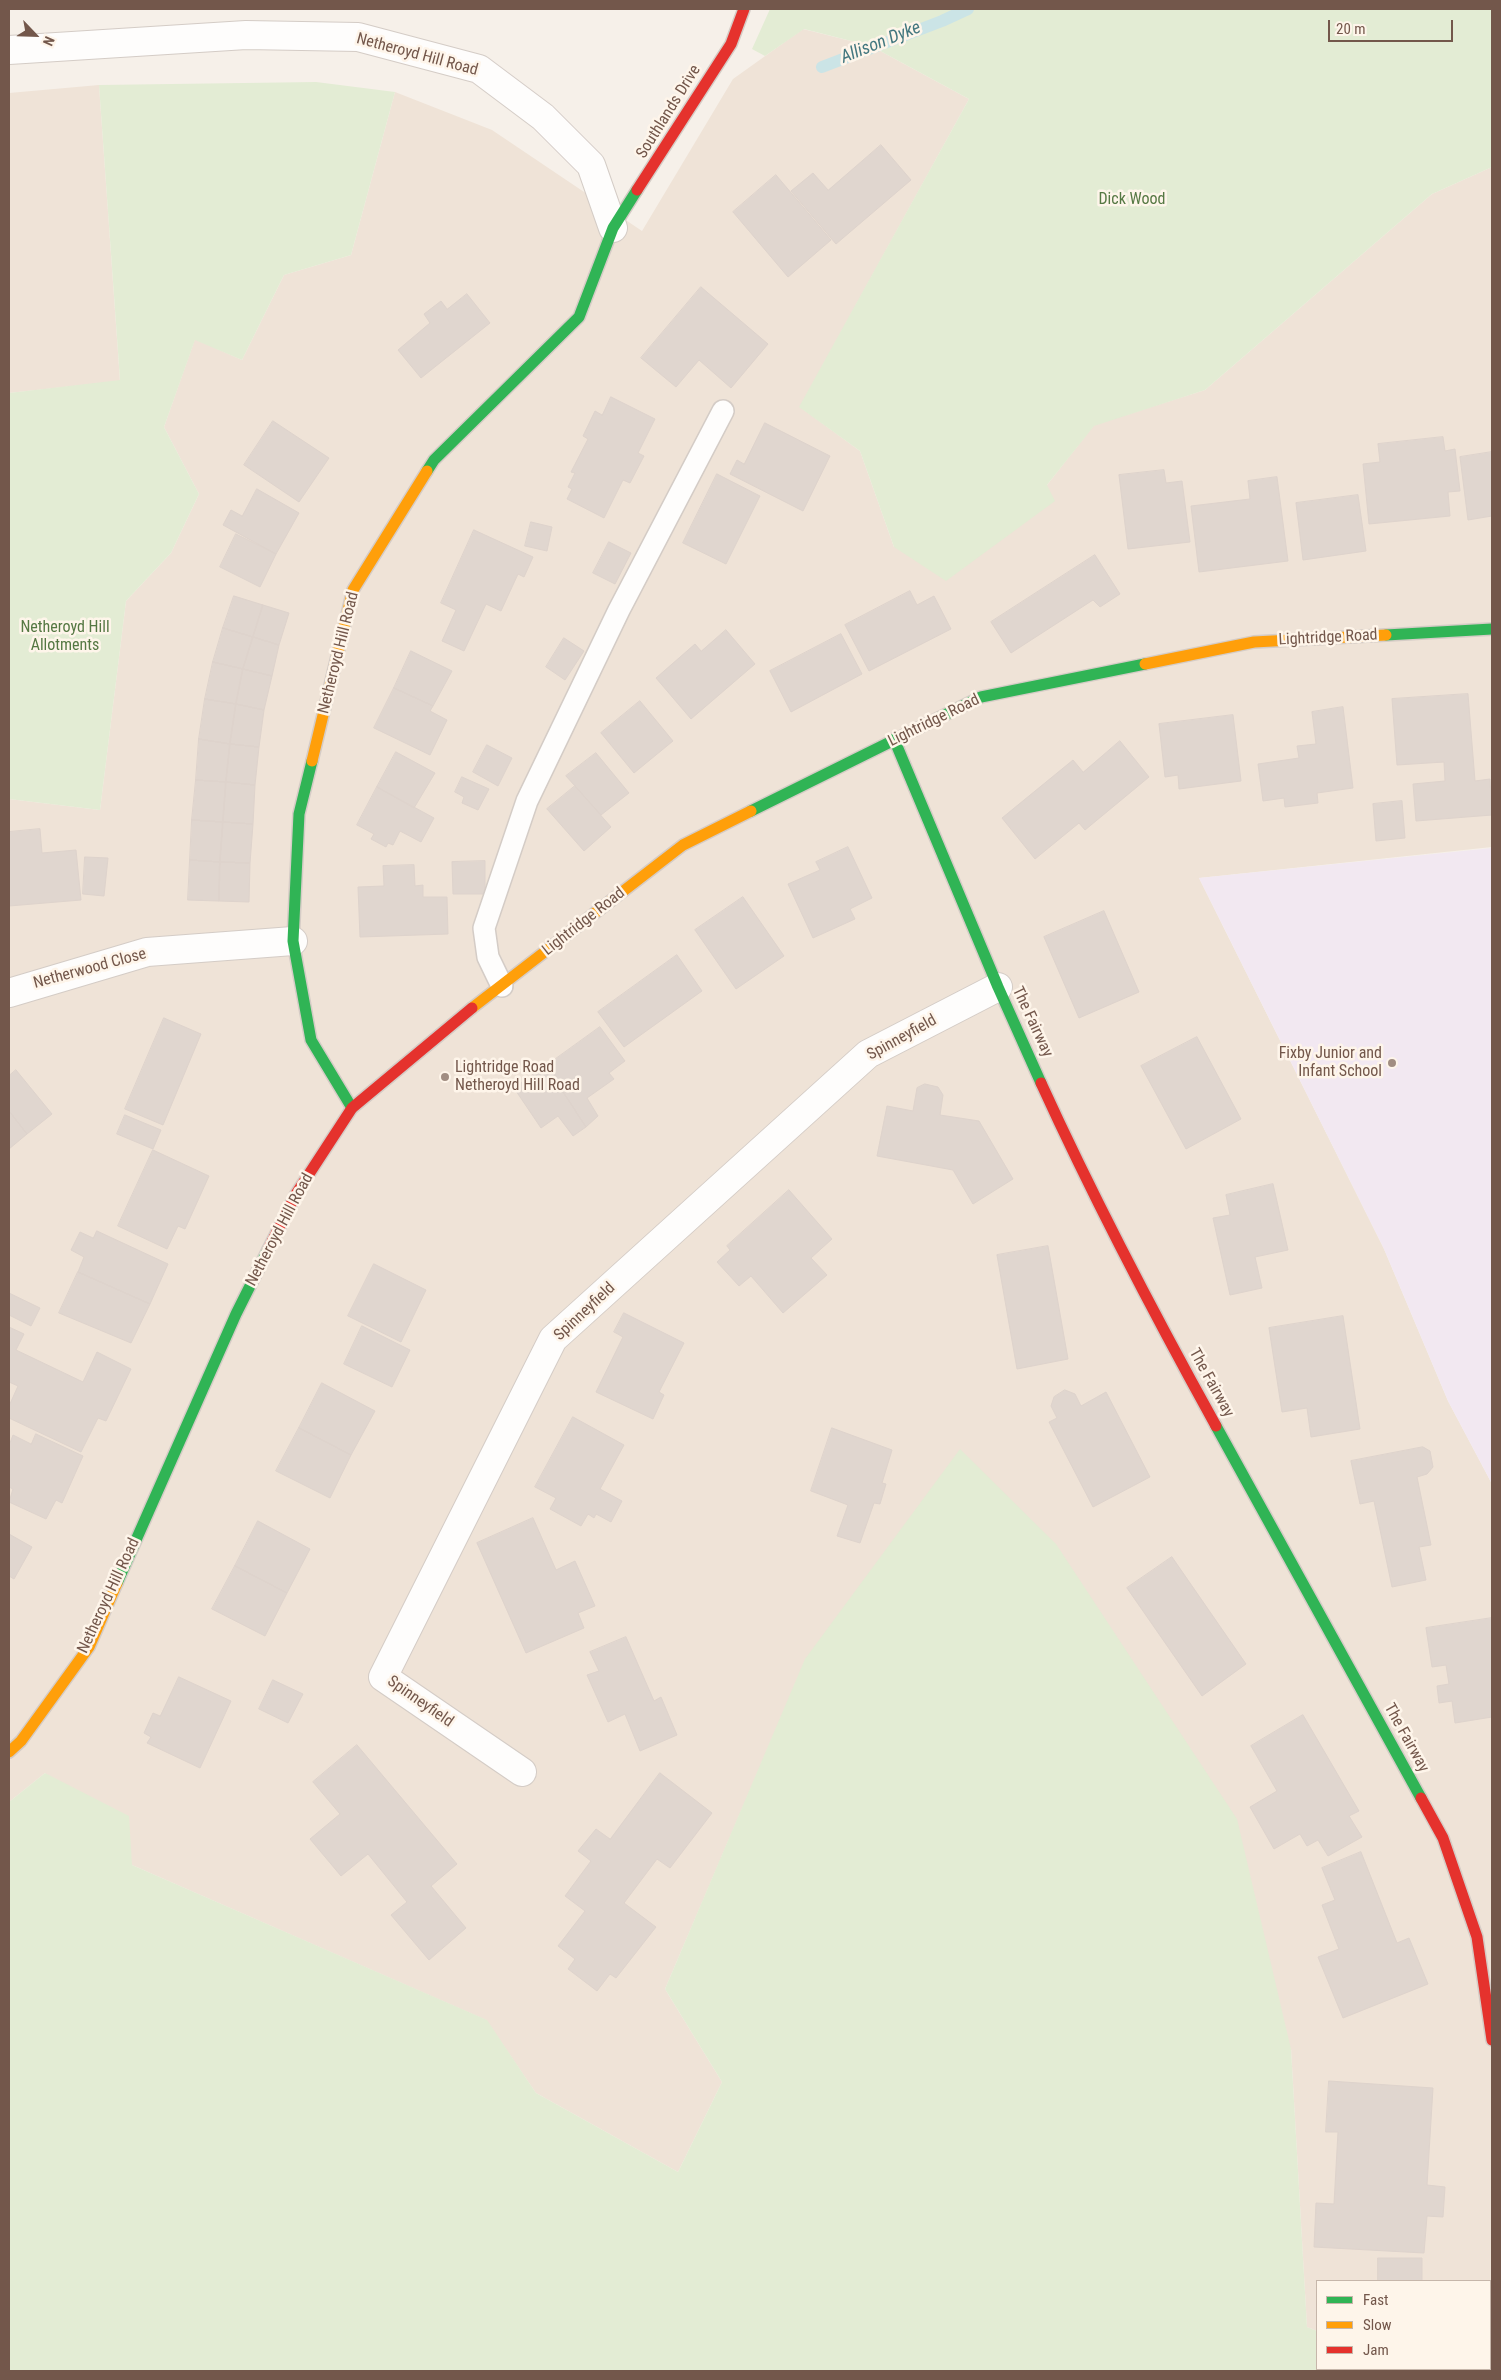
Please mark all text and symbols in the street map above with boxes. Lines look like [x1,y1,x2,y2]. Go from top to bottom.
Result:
north arrow [10,10,60,60]
scale bar [1331,10,1456,42]
water label: Allison Dyke [838,17,924,69]
text: 20 m [1336,20,1366,38]
street label: Netheroyd Hill Road [354,30,480,80]
text: N [40,34,58,48]
street label: Southlands Drive [633,62,705,162]
park label: Dick Wood [1098,190,1166,210]
street label: Netheroyd Hill Road [315,590,363,716]
park label: Netheroyd Hill Allotments [20,618,110,656]
street label: Lightridge Road [1278,626,1378,650]
street label: Lightridge Road [885,691,983,751]
street label: Lightridge Road [539,884,629,960]
street label: Netherwood Close [31,945,149,993]
street label: The Fairway [1007,984,1057,1060]
street label: Spinneyfield [864,1011,940,1065]
place label: Fixby Junior and Infant School [1279,1044,1382,1082]
marker: Fixby Junior and Infant School [1386,1057,1398,1069]
place label: Lightridge Road Netheroyd Hill Road [455,1058,580,1096]
marker: Lightridge Road Netheroyd Hill Road [439,1071,451,1083]
street label: Netheroyd Hill Road [242,1170,318,1290]
street label: Spinneyfield [551,1279,619,1345]
street label: The Fairway [1184,1345,1238,1421]
street label: Netheroyd Hill Road [74,1535,144,1657]
street label: Spinneyfield [383,1672,457,1732]
street label: The Fairway [1379,1700,1433,1776]
legend [1316,2280,1491,2370]
text: Fast [1363,2291,1388,2309]
text: Slow [1363,2316,1392,2334]
text: Jam [1363,2341,1389,2359]

